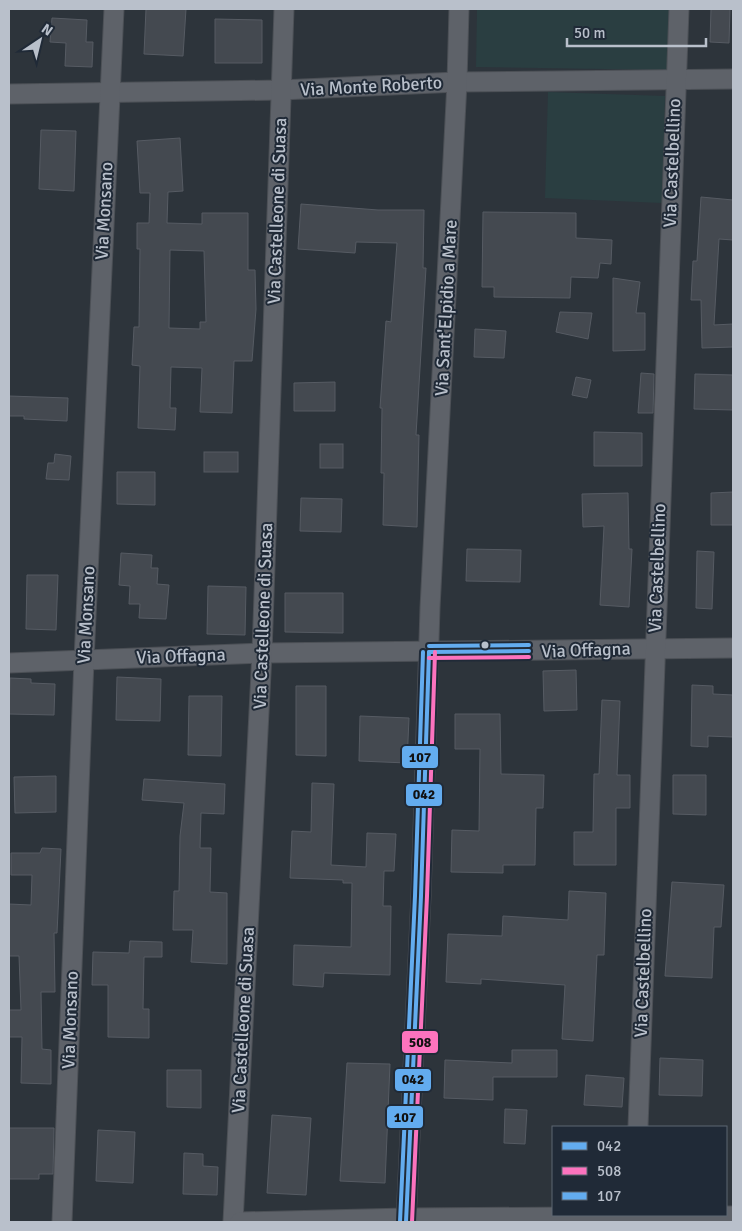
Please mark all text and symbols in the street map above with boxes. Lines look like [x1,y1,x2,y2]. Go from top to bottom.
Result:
north arrow [15,15,65,65]
scale bar [567,15,706,47]
text: N [38,20,56,40]
text: 50 m [574,24,605,42]
street label: Via Monte Roberto [299,71,443,101]
street label: Via Castelbellino [659,98,685,228]
street label: Via Castelleone di Suasa [263,117,291,305]
street label: Via Monsano [90,161,118,261]
street label: Via Sant'Elpidio a Mare [430,219,462,397]
street label: Via Castelbellino [644,503,670,633]
street label: Via Castelleone di Suasa [249,522,277,710]
street label: Via Monsano [72,565,100,665]
street label: Via Offagna [541,637,631,663]
unlabelled marker [480,640,490,650]
street label: Via Offagna [136,643,226,669]
line badge: 107 [401,745,439,769]
text: 107 [409,749,432,766]
line badge: 042 [405,783,443,807]
text: 042 [413,786,435,803]
street label: Via Castelbellino [630,908,656,1038]
street label: Via Castelleone di Suasa [227,926,259,1114]
street label: Via Monsano [57,971,83,1069]
line badge: 508 [401,1030,439,1054]
text: 508 [409,1034,432,1051]
line badge: 042 [394,1068,432,1092]
text: 042 [402,1071,424,1088]
line badge: 107 [386,1105,424,1129]
text: 107 [394,1109,417,1126]
legend [552,1126,727,1216]
text: 042 [597,1137,621,1155]
text: 508 [597,1162,621,1180]
text: 107 [597,1187,621,1205]

